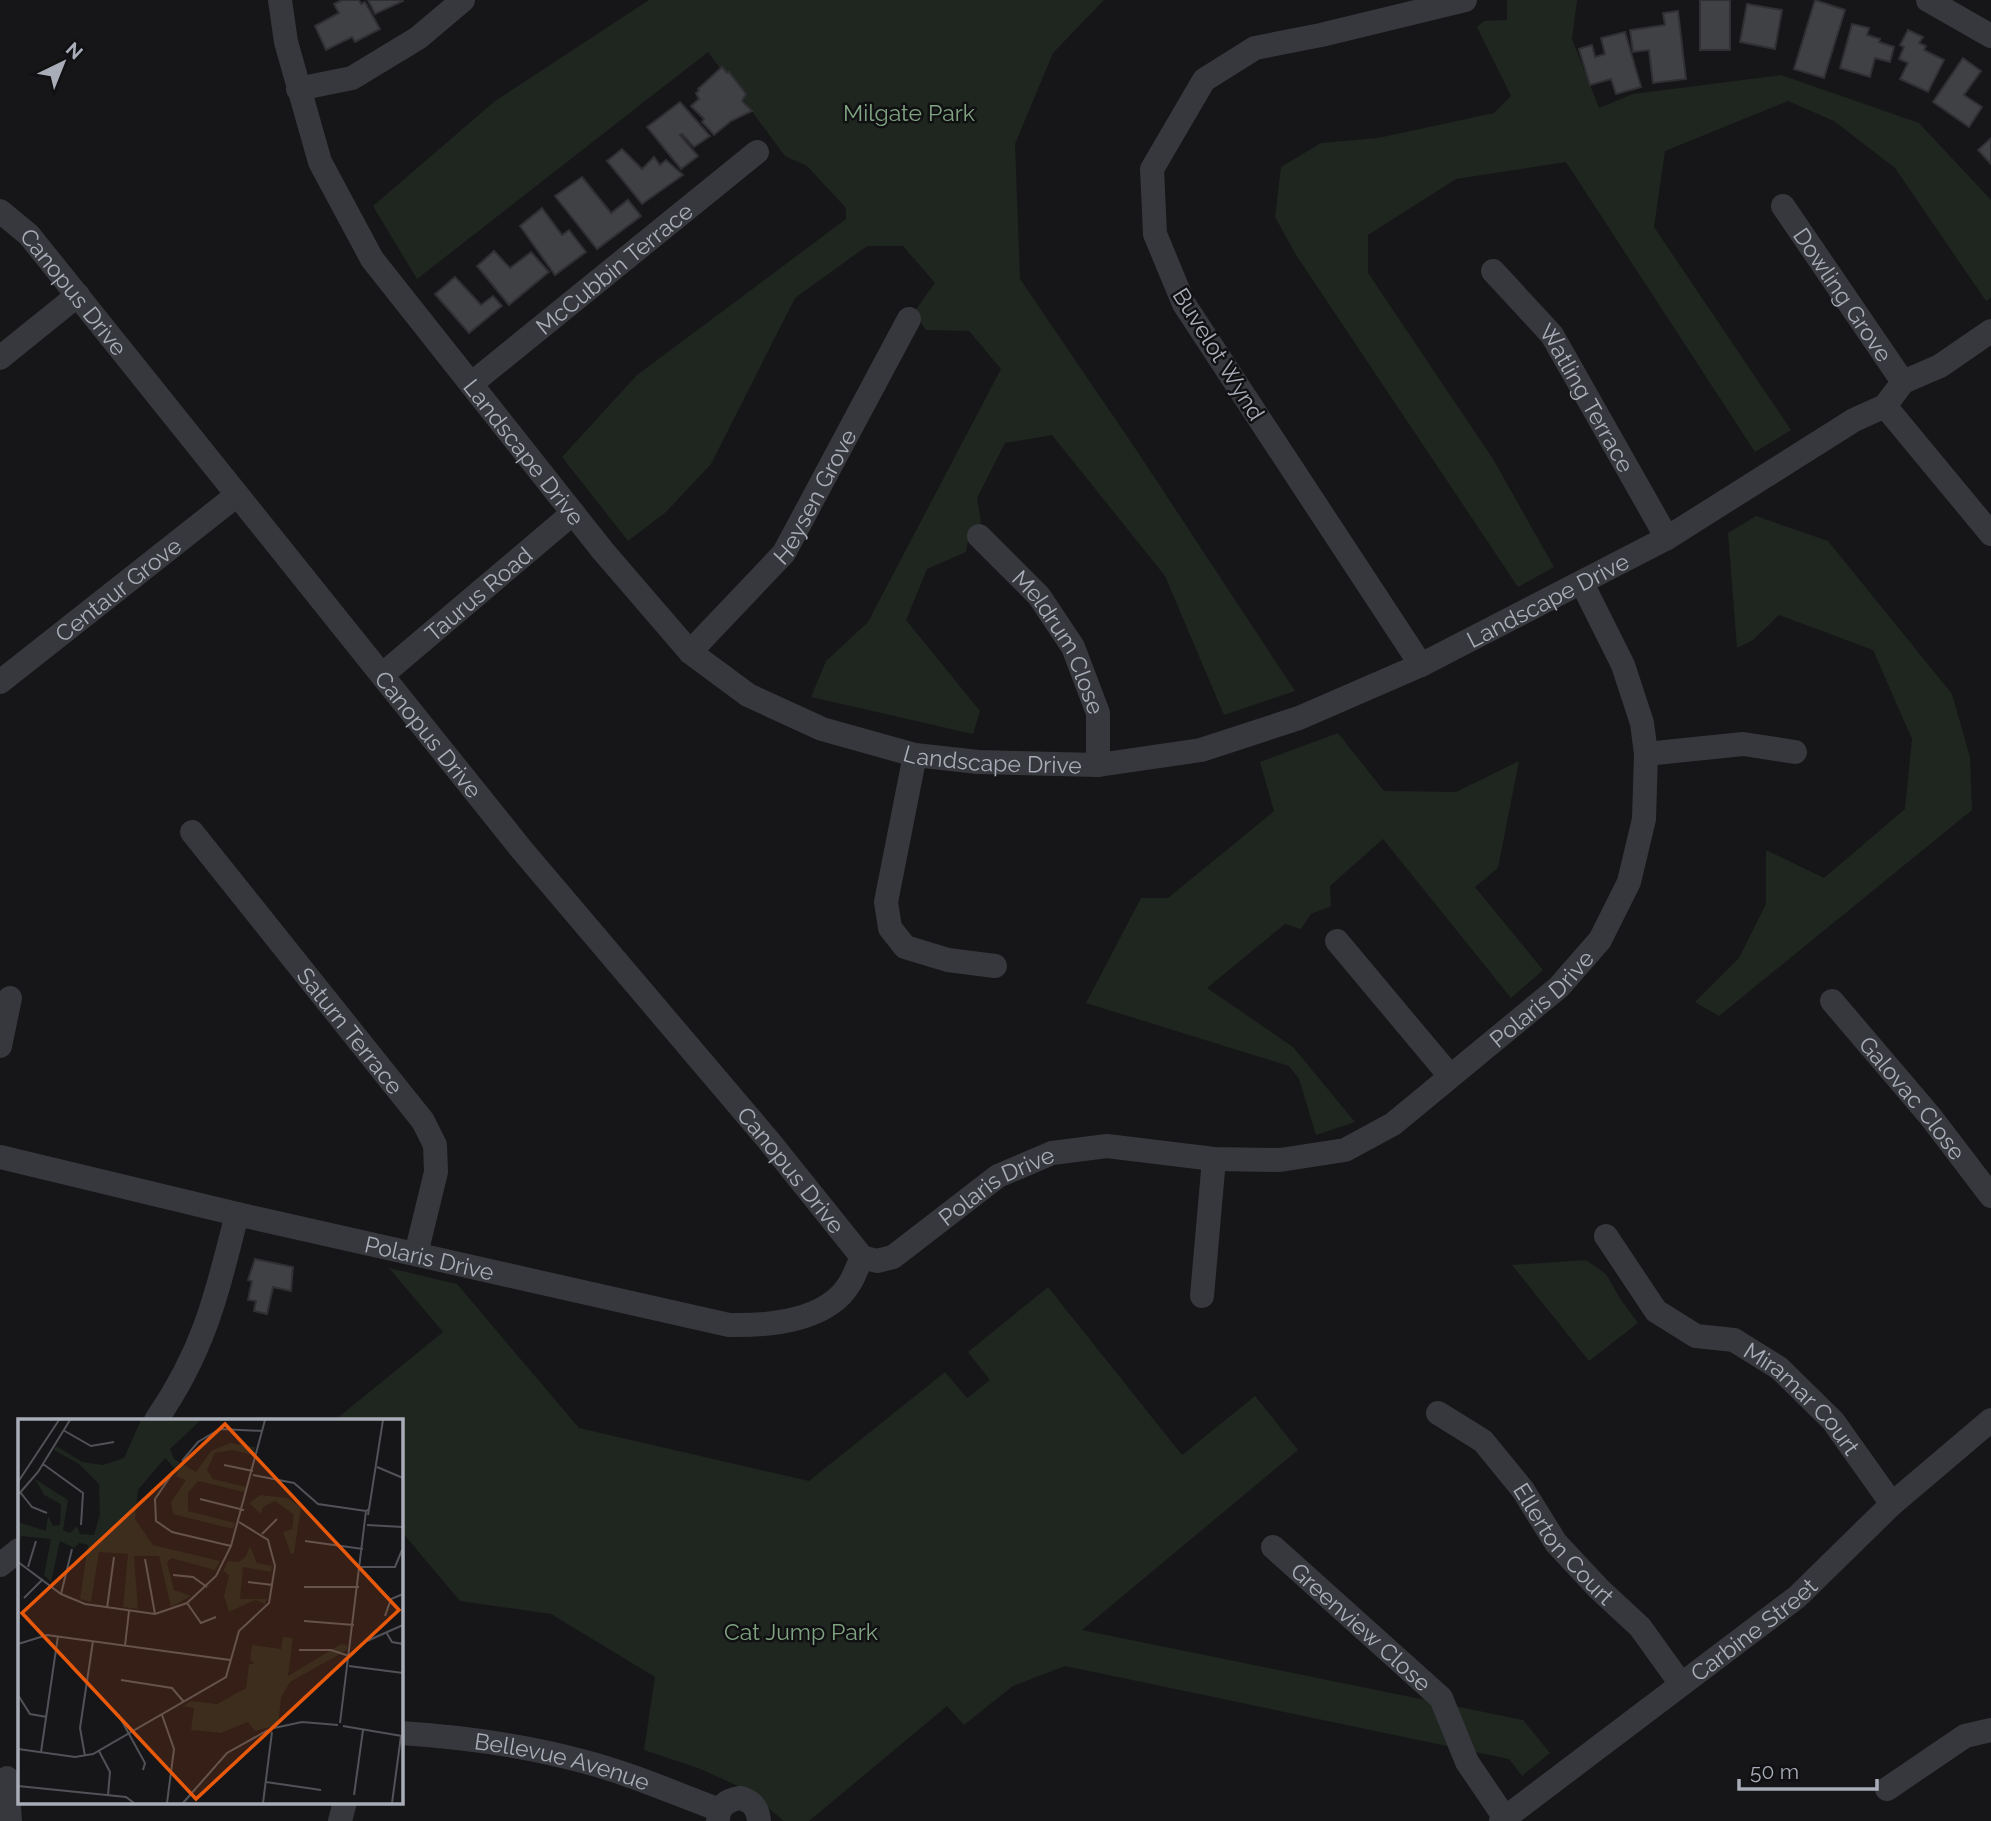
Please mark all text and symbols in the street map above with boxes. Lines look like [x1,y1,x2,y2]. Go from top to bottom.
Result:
north arrow [28,28,98,98]
text: N [62,38,87,64]
park label: Milgate Park [843,99,975,126]
street label: McCubbin Terrace [530,197,698,340]
street label: Canopus Drive [15,222,133,360]
street label: Dowling Grove [1788,222,1898,366]
street label: Buvelot Wynd [1168,283,1270,425]
street label: Watling Terrace [1534,317,1640,477]
street label: Landscape Drive [459,373,590,530]
street label: Heysen Grove [767,424,861,570]
street label: Centaur Grove [49,531,186,647]
street label: Taurus Road [419,541,537,646]
street label: Landscape Drive [1462,547,1633,653]
street label: Meldrum Close [1007,564,1111,718]
street label: Canopus Drive [370,665,488,803]
street label: Landscape Drive [900,739,1082,778]
street label: Polaris Drive [1484,944,1599,1053]
street label: Saturn Terrace [292,962,409,1099]
street label: Galovac Close [1854,1030,1972,1165]
street label: Canopus Drive [732,1101,851,1238]
street label: Polaris Drive [933,1140,1058,1231]
street label: Polaris Drive [362,1230,497,1285]
street label: Miramar Court [1739,1336,1866,1460]
inset map [18,1419,402,1804]
street label: Ellerton Court [1508,1478,1620,1610]
street label: Greenview Close [1286,1557,1437,1696]
street label: Carbine Street [1685,1572,1822,1686]
park label: Cat Jump Park [724,1618,878,1645]
street label: Bellevue Avenue [473,1727,654,1795]
scale bar [1739,1748,1877,1792]
text: 50 m [1750,1759,1799,1784]

